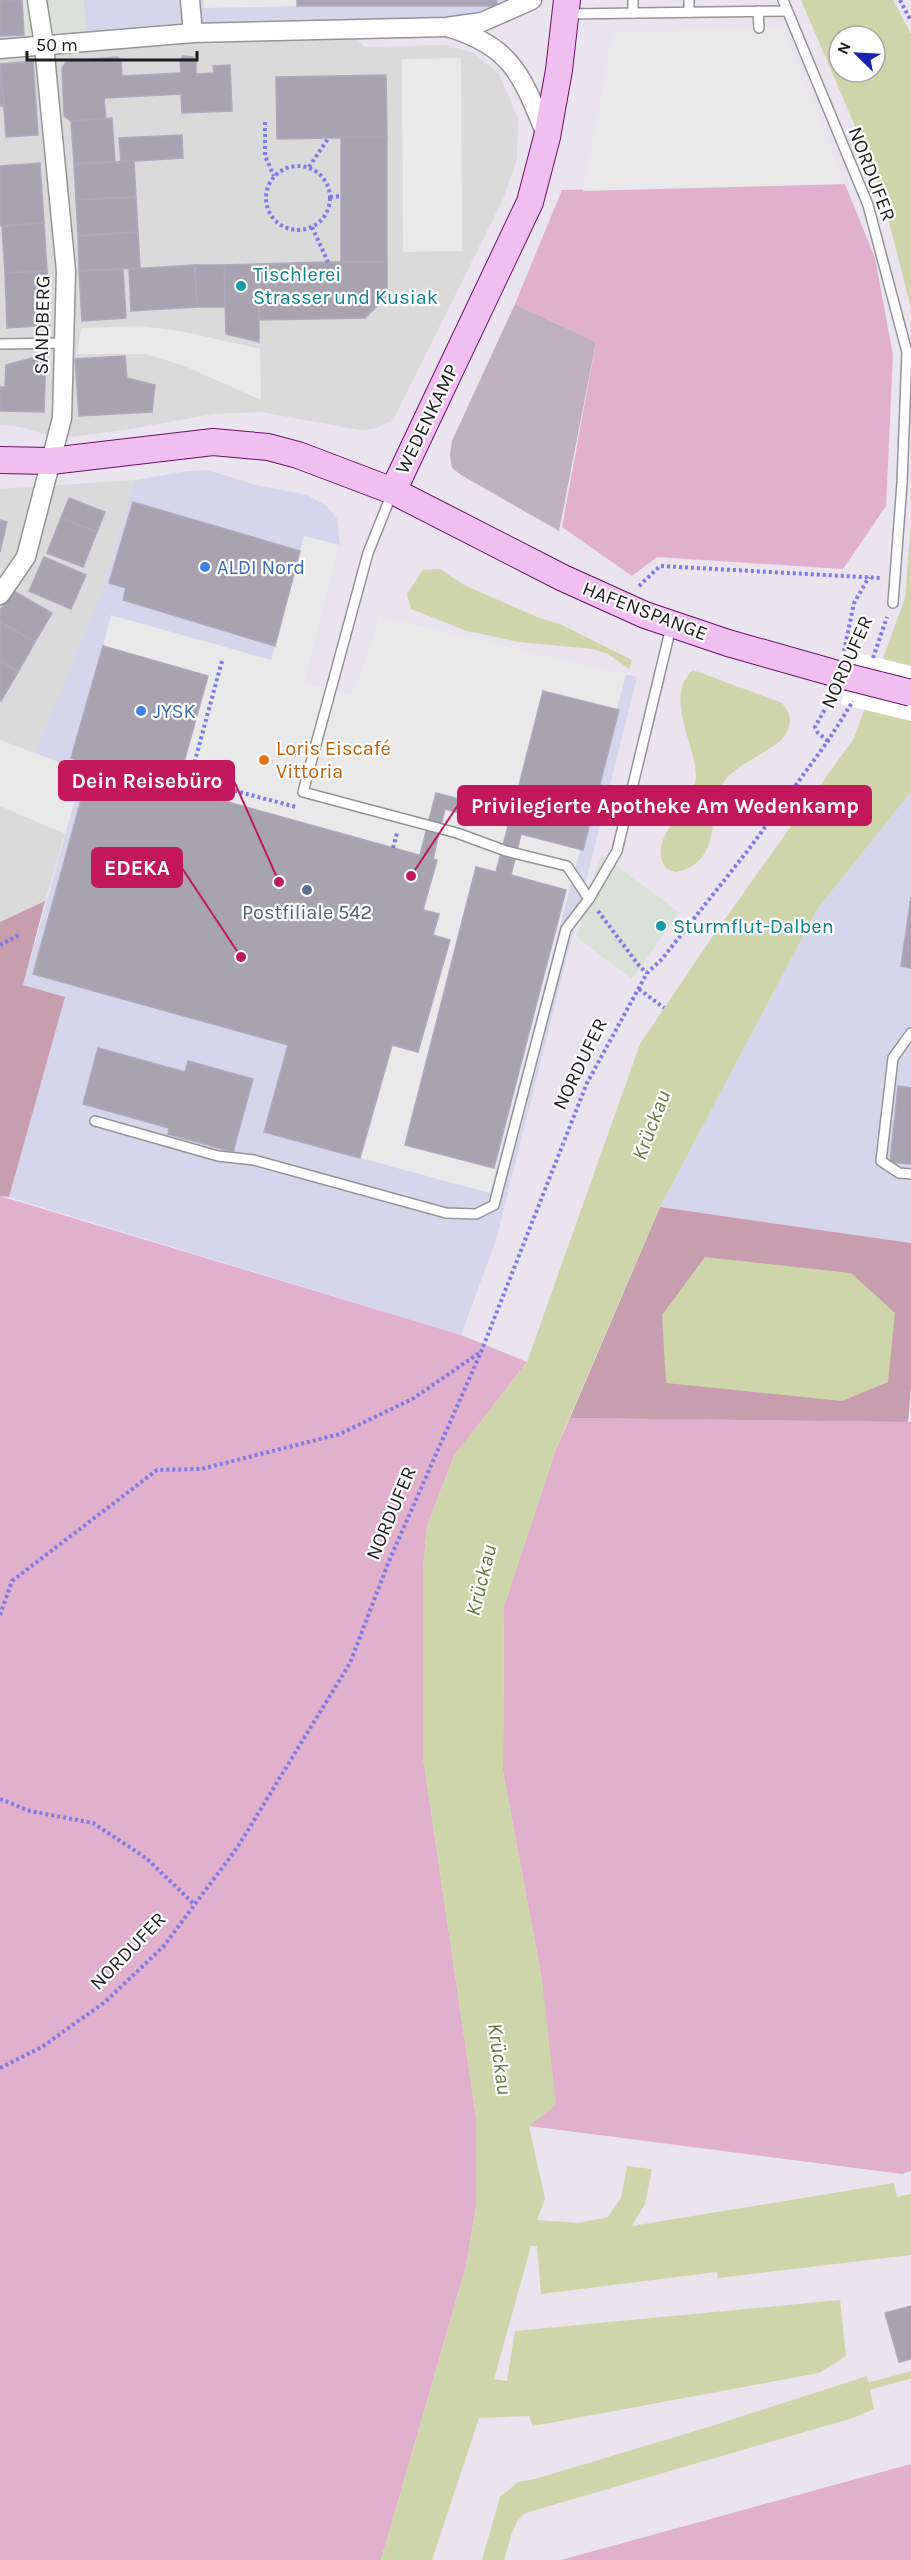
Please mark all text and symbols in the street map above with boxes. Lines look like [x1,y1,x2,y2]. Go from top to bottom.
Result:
scale bar [27,24,196,62]
north arrow [827,24,887,84]
text: 50 m [36,34,78,56]
text: N [833,39,855,57]
street label: NORDUFER [844,124,900,224]
place label: Tischlerei Strasser und Kusiak [253,263,438,309]
street label: SANDBERG [30,275,54,375]
marker: Tischlerei Strasser und Kusiak [234,279,248,293]
street label: WEDENKAMP [391,361,463,477]
place label: ALDI Nord [217,556,305,579]
marker: ALDI Nord [198,560,212,574]
street label: HAFENSPANGE [579,577,711,645]
street label: NORDUFER [816,612,878,712]
place label: JYSK [153,700,196,723]
marker: JYSK [134,704,148,718]
place label: Loris Eiscafé Vittoria [276,737,391,783]
marker: Loris Eiscafé Vittoria [257,753,271,767]
callout: Dein Reisebüro [59,761,234,800]
text: Dein Reisebüro [72,769,222,793]
callout: Privilegierte Apotheke Am Wedenkamp [458,786,871,825]
text: Privilegierte Apotheke Am Wedenkamp [471,794,859,818]
callout: EDEKA [92,848,182,887]
text: EDEKA [104,856,170,880]
marker: Postfiliale 542 [300,883,314,897]
place label: Postfiliale 542 [242,901,372,924]
place label: Sturmflut-Dalben [673,915,834,938]
marker: Sturmflut-Dalben [654,919,668,933]
street label: NORDUFER [548,1014,612,1114]
water label: Krückau [627,1087,675,1163]
street label: NORDUFER [361,1463,421,1563]
water label: Krückau [461,1542,501,1618]
street label: NORDUFER [85,1907,171,1995]
water label: Krückau [483,2021,517,2097]

